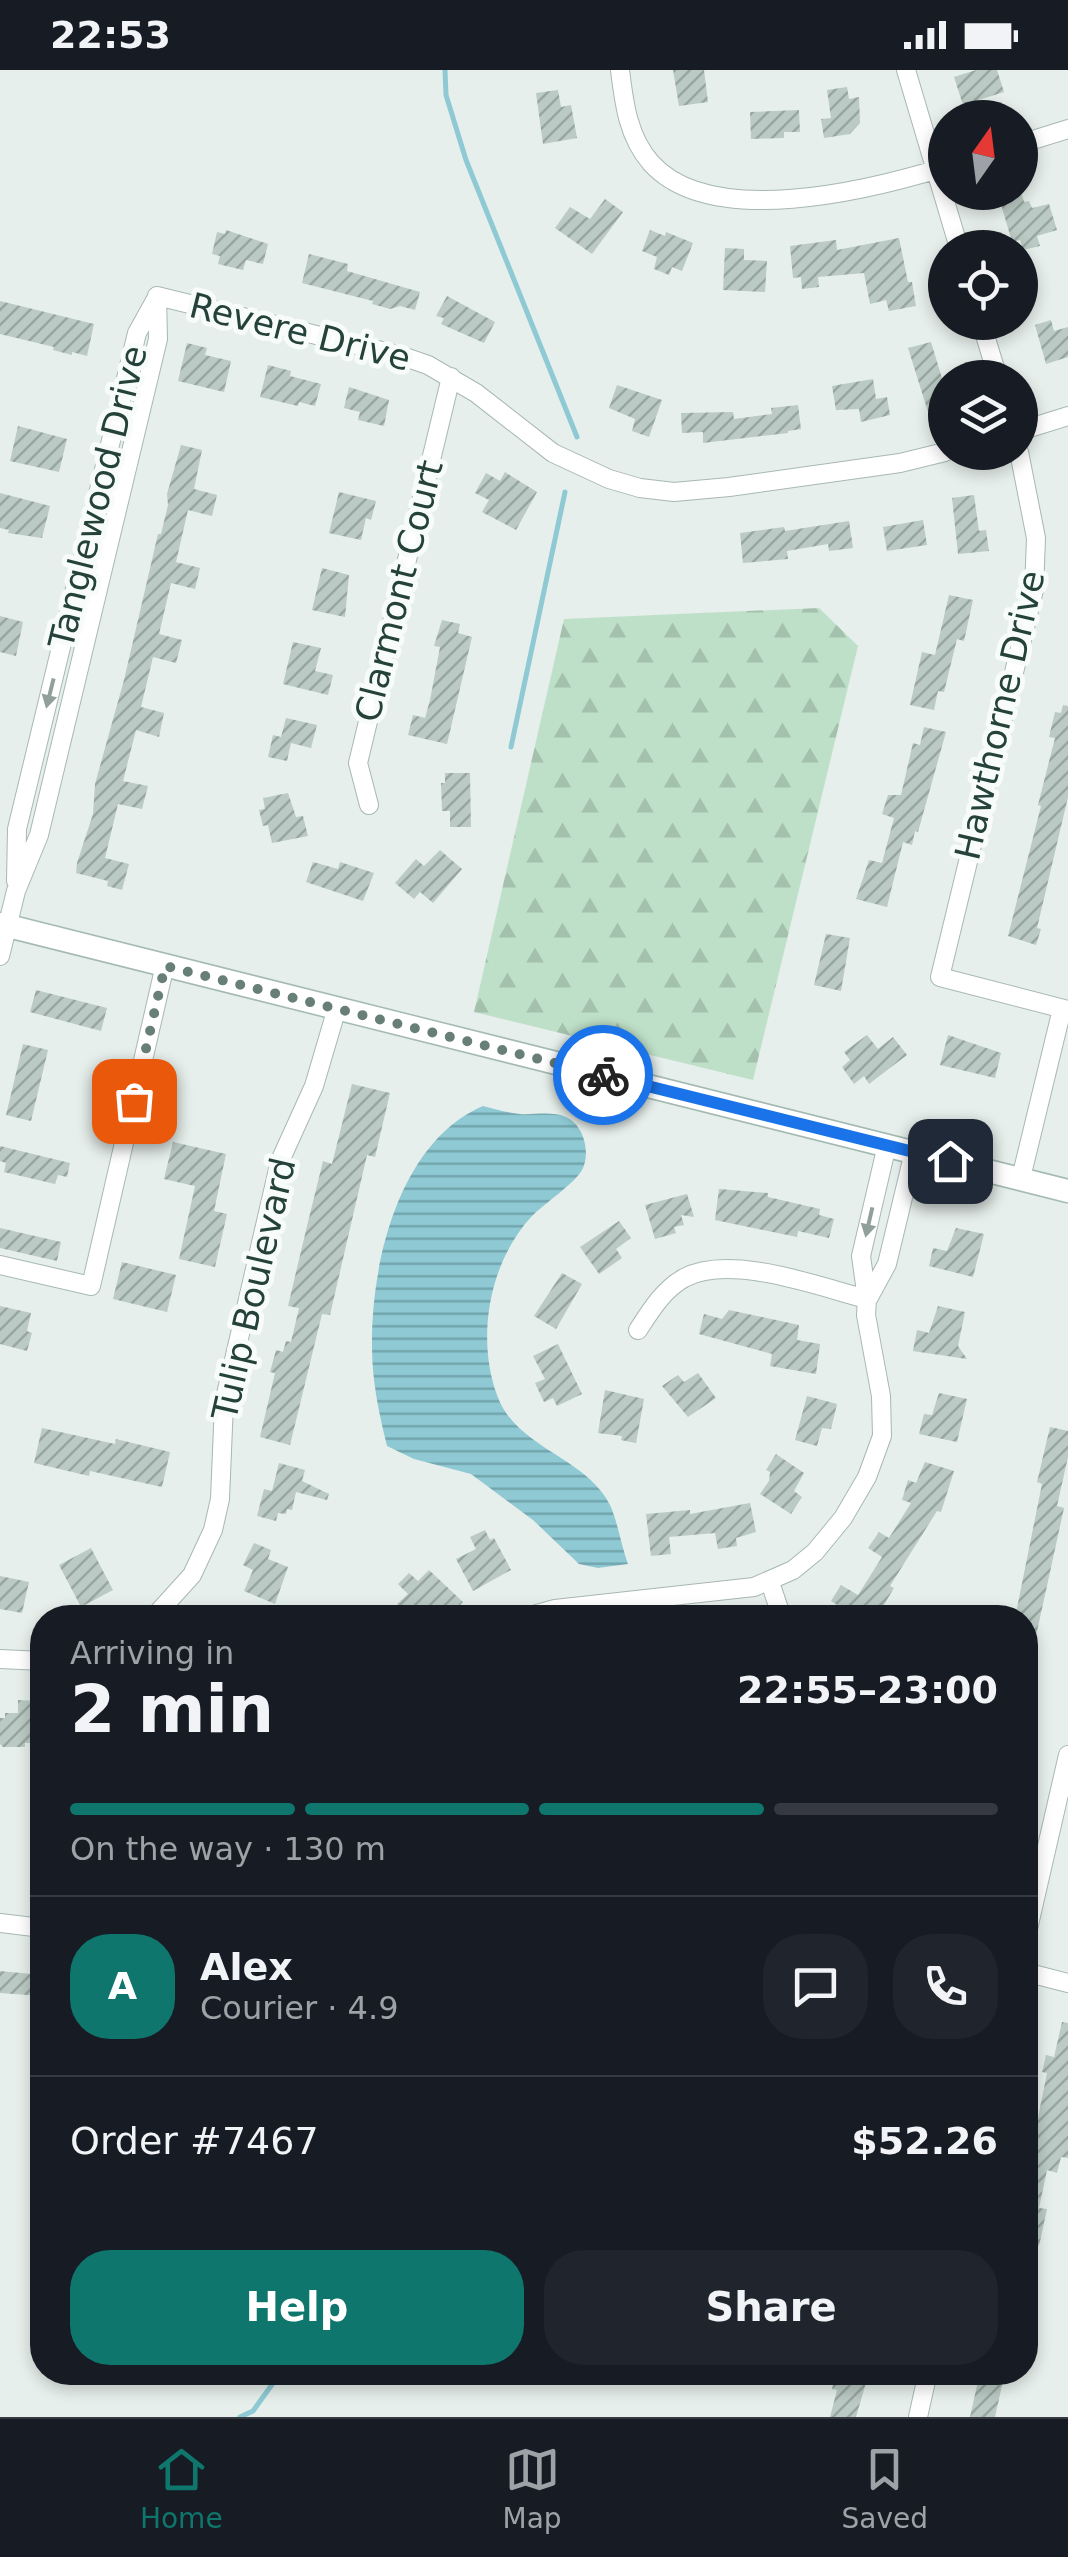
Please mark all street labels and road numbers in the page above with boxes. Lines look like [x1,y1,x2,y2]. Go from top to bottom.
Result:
street label: Revere Drive [185,285,415,379]
street label: Tanglewood Drive [41,341,155,654]
street label: Clarmont Court [347,456,451,726]
street label: Hawthorne Drive [947,566,1053,864]
street label: Tulip Boulevard [204,1154,304,1425]

